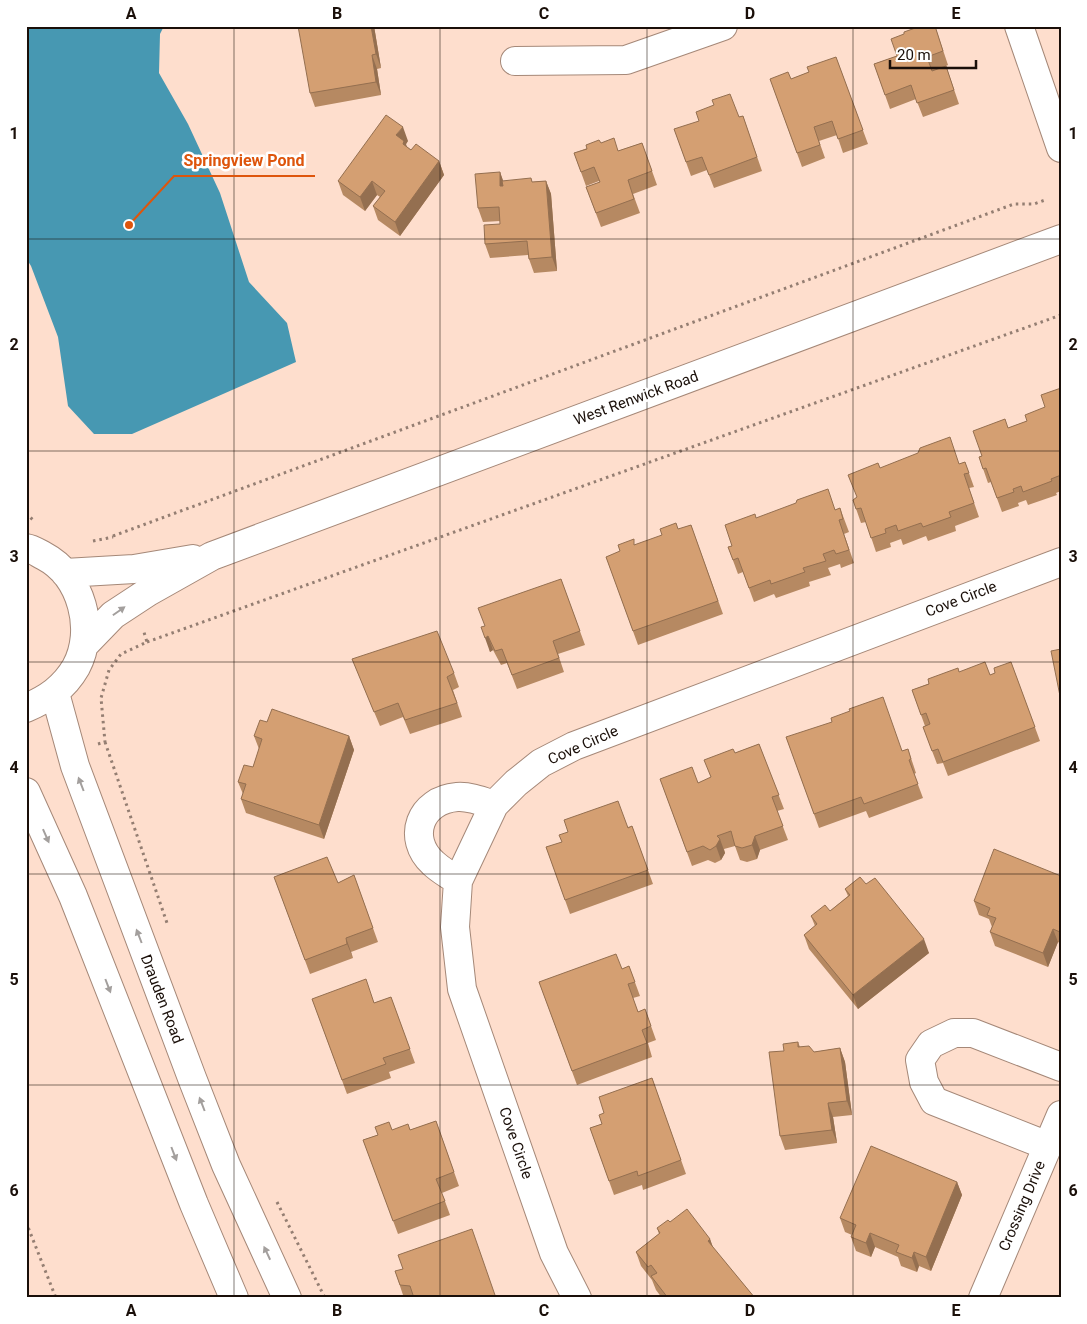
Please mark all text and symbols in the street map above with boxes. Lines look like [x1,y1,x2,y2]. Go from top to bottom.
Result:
text: A [126,4,137,23]
text: B [332,4,342,23]
text: C [539,4,549,23]
text: D [745,4,755,23]
text: E [952,4,961,23]
scale bar [890,38,976,70]
text: 20 m [897,46,931,64]
text: 1 [9,124,19,143]
text: 1 [1068,124,1078,143]
callout: Springview Pond [174,145,315,176]
text: Springview Pond [184,151,304,170]
text: 2 [9,335,19,354]
text: 2 [1068,335,1078,354]
street label: West Renwick Road [571,367,701,429]
text: 3 [9,547,19,566]
text: 3 [1068,547,1078,566]
street label: Cove Circle [923,577,999,621]
one-way arrow [112,606,126,616]
street label: Cove Circle [545,722,621,768]
text: 4 [9,758,19,777]
text: 4 [1068,758,1078,777]
one-way arrow [77,776,85,791]
one-way arrow [42,829,50,843]
one-way arrow [135,928,143,943]
street label: Drauden Road [137,952,187,1046]
text: 5 [9,970,19,989]
text: 5 [1068,970,1078,989]
one-way arrow [104,979,112,994]
one-way arrow [198,1097,205,1112]
street label: Cove Circle [495,1105,537,1181]
one-way arrow [170,1147,178,1162]
street label: Crossing Drive [995,1158,1049,1254]
text: 6 [9,1181,19,1200]
text: 6 [1068,1181,1078,1200]
one-way arrow [262,1246,271,1261]
text: A [126,1301,137,1320]
text: B [332,1301,342,1320]
text: C [539,1301,549,1320]
text: D [745,1301,755,1320]
text: E [952,1301,961,1320]

